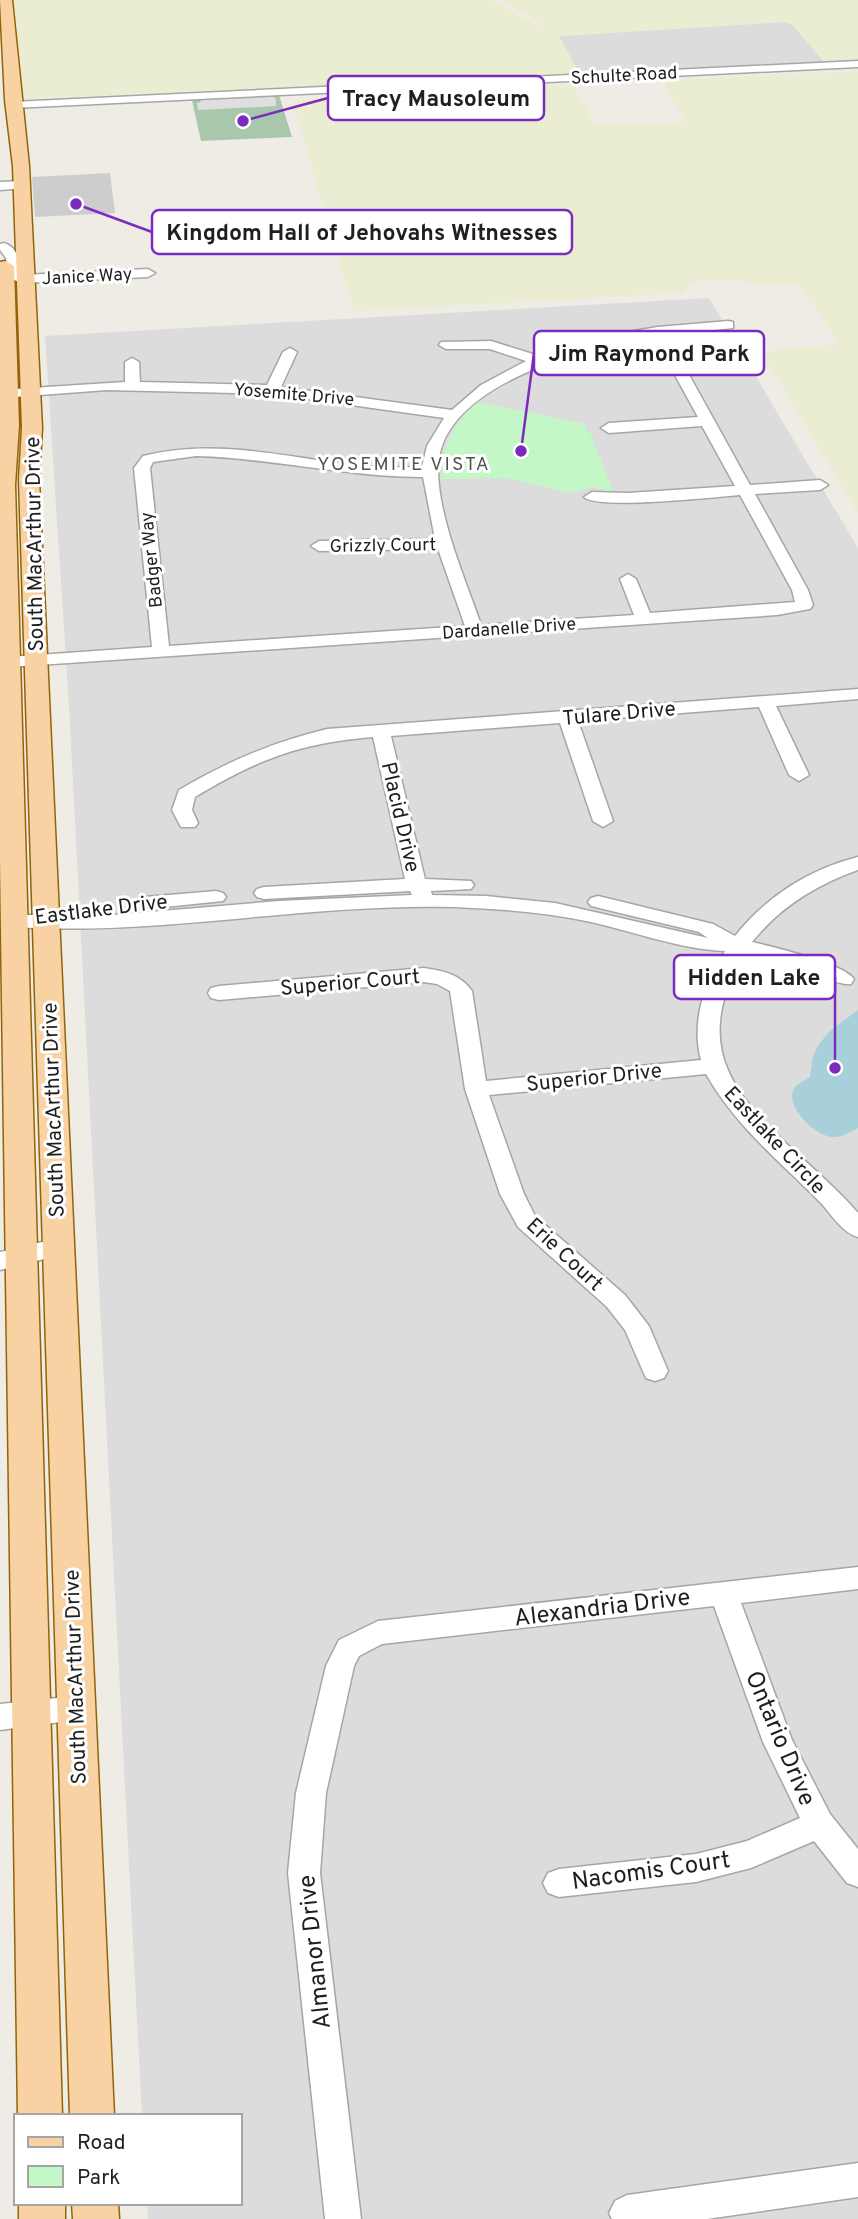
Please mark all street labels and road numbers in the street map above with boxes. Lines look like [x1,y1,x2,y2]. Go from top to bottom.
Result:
street label: Schulte Road [570,62,678,91]
street label: Janice Way [41,264,133,291]
street label: Yosemite Drive [233,379,355,412]
street label: South MacArthur Drive [20,436,51,652]
street label: Badger Way [136,511,169,609]
street label: Grizzly Court [330,534,437,559]
street label: Dardanelle Drive [441,613,577,646]
street label: Tulare Drive [561,696,677,733]
street label: Placid Drive [374,760,425,875]
street label: Eastlake Drive [33,889,169,932]
street label: Superior Court [279,964,421,1003]
street label: South MacArthur Drive [37,1002,72,1218]
street label: Superior Drive [525,1058,663,1099]
street label: Eastlake Circle [717,1081,831,1201]
street label: Erie Court [520,1213,608,1298]
street label: South MacArthur Drive [59,1569,94,1785]
street label: Alexandria Drive [512,1583,692,1635]
street label: Ontario Drive [737,1667,821,1811]
street label: Nacomis Court [570,1846,732,1898]
street label: Almanor Drive [293,1873,339,2030]

